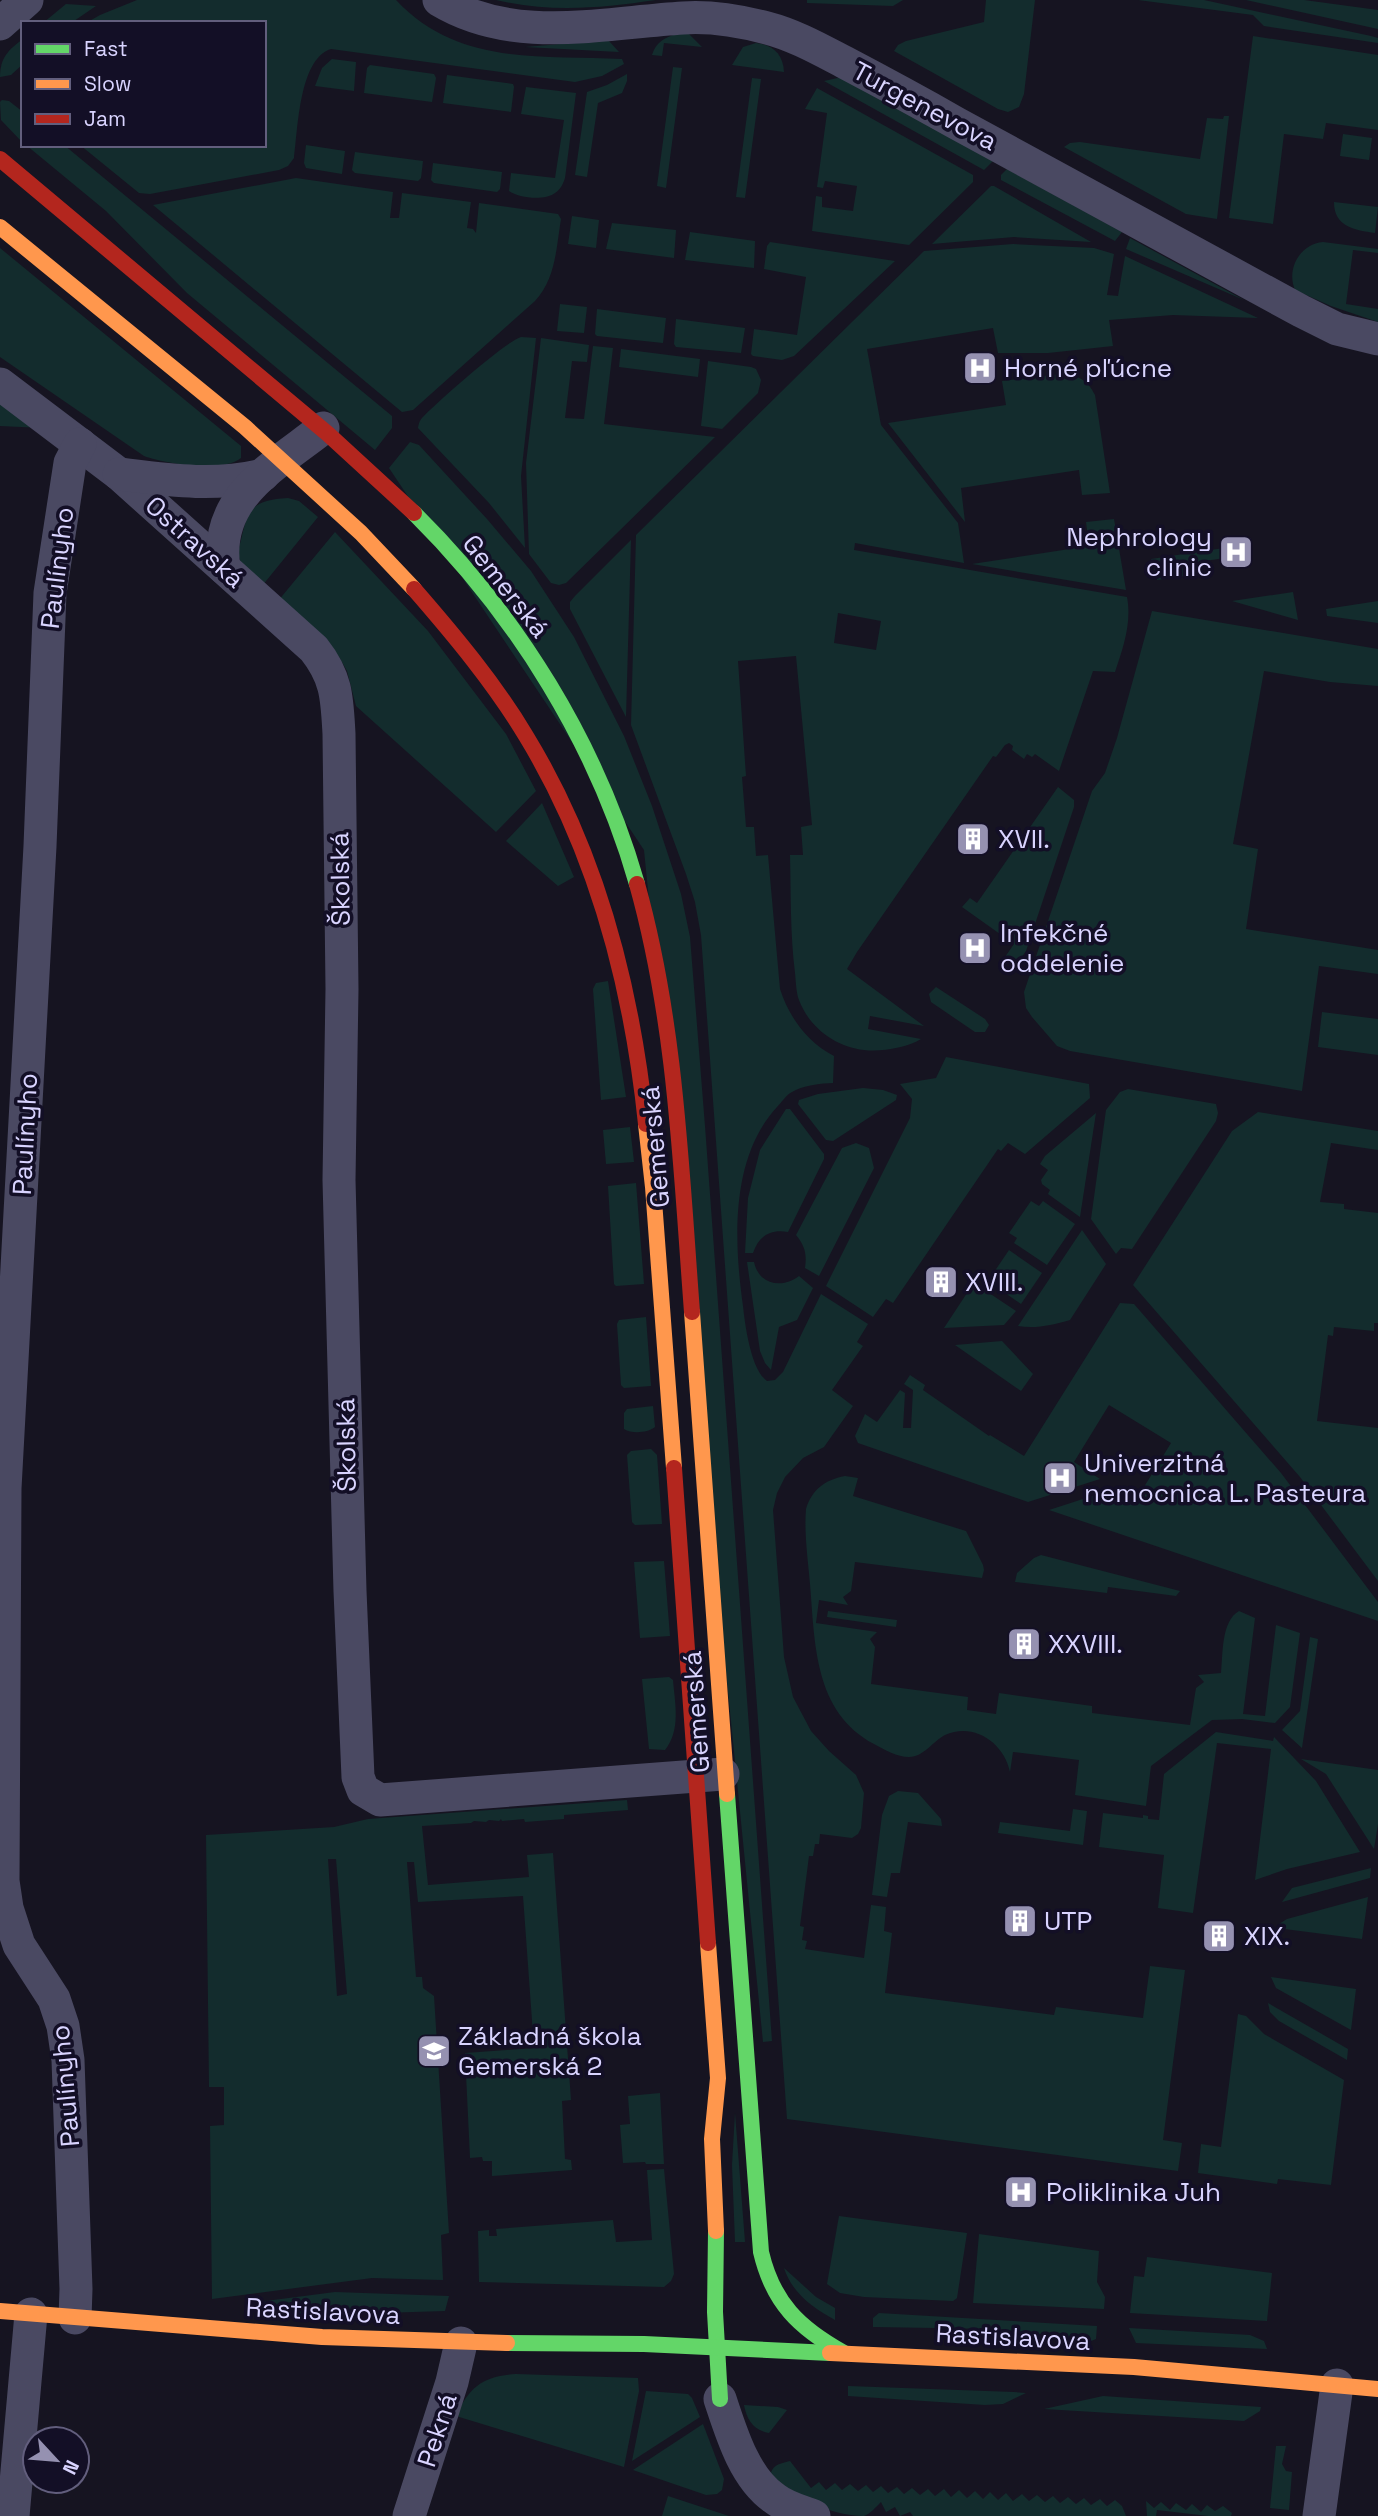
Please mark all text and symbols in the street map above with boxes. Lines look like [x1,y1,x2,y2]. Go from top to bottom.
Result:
legend [21,21,266,147]
text: Fast [84,35,128,62]
street label: Turgenevova [847,54,1003,158]
text: Slow [84,70,132,97]
text: Jam [84,105,126,132]
hospital icon: Horné pľúcne [961,349,999,387]
place label: Horné pľúcne [1004,351,1172,385]
street label: Ostravská [138,488,252,596]
street label: Paulínyho [33,505,81,631]
place label: Nephrology clinic [1066,520,1212,584]
street label: Gemerská [455,527,557,645]
hospital icon: Nephrology clinic [1217,533,1255,571]
building icon: XVII. [954,820,992,858]
place label: XVII. [998,822,1050,856]
street label: Školská [322,832,358,926]
place label: Infekčné oddelenie [1000,916,1124,980]
hospital icon: Infekčné oddelenie [956,929,994,967]
street label: Paulínyho [5,1072,45,1196]
street label: Gemerská [633,1085,677,1209]
building icon: XVIII. [922,1263,960,1301]
place label: XVIII. [965,1265,1023,1299]
street label: Školská [328,1398,364,1492]
place label: Univerzitná nemocnica L. Pasteura [1084,1446,1366,1510]
hospital icon: Univerzitná nemocnica L. Pasteura [1041,1459,1079,1497]
building icon: XXVIII. [1005,1625,1043,1663]
place label: XXVIII. [1048,1627,1123,1661]
street label: Gemerská [675,1650,717,1774]
building icon: UTP [1001,1902,1039,1940]
place label: UTP [1044,1904,1092,1938]
building icon: XIX. [1200,1917,1238,1955]
place label: XIX. [1244,1919,1290,1953]
place label: Základná škola Gemerská 2 [458,2019,642,2083]
street label: Paulínyho [43,2024,87,2148]
school or university icon: Základná škola Gemerská 2 [415,2032,453,2070]
hospital icon: Poliklinika Juh [1002,2173,1040,2211]
place label: Poliklinika Juh [1046,2175,1221,2209]
street label: Rastislavova [245,2290,401,2332]
street label: Rastislavova [935,2316,1091,2358]
street label: Pekná [409,2389,465,2471]
north arrow [21,2425,91,2495]
text: N [57,2456,85,2478]

